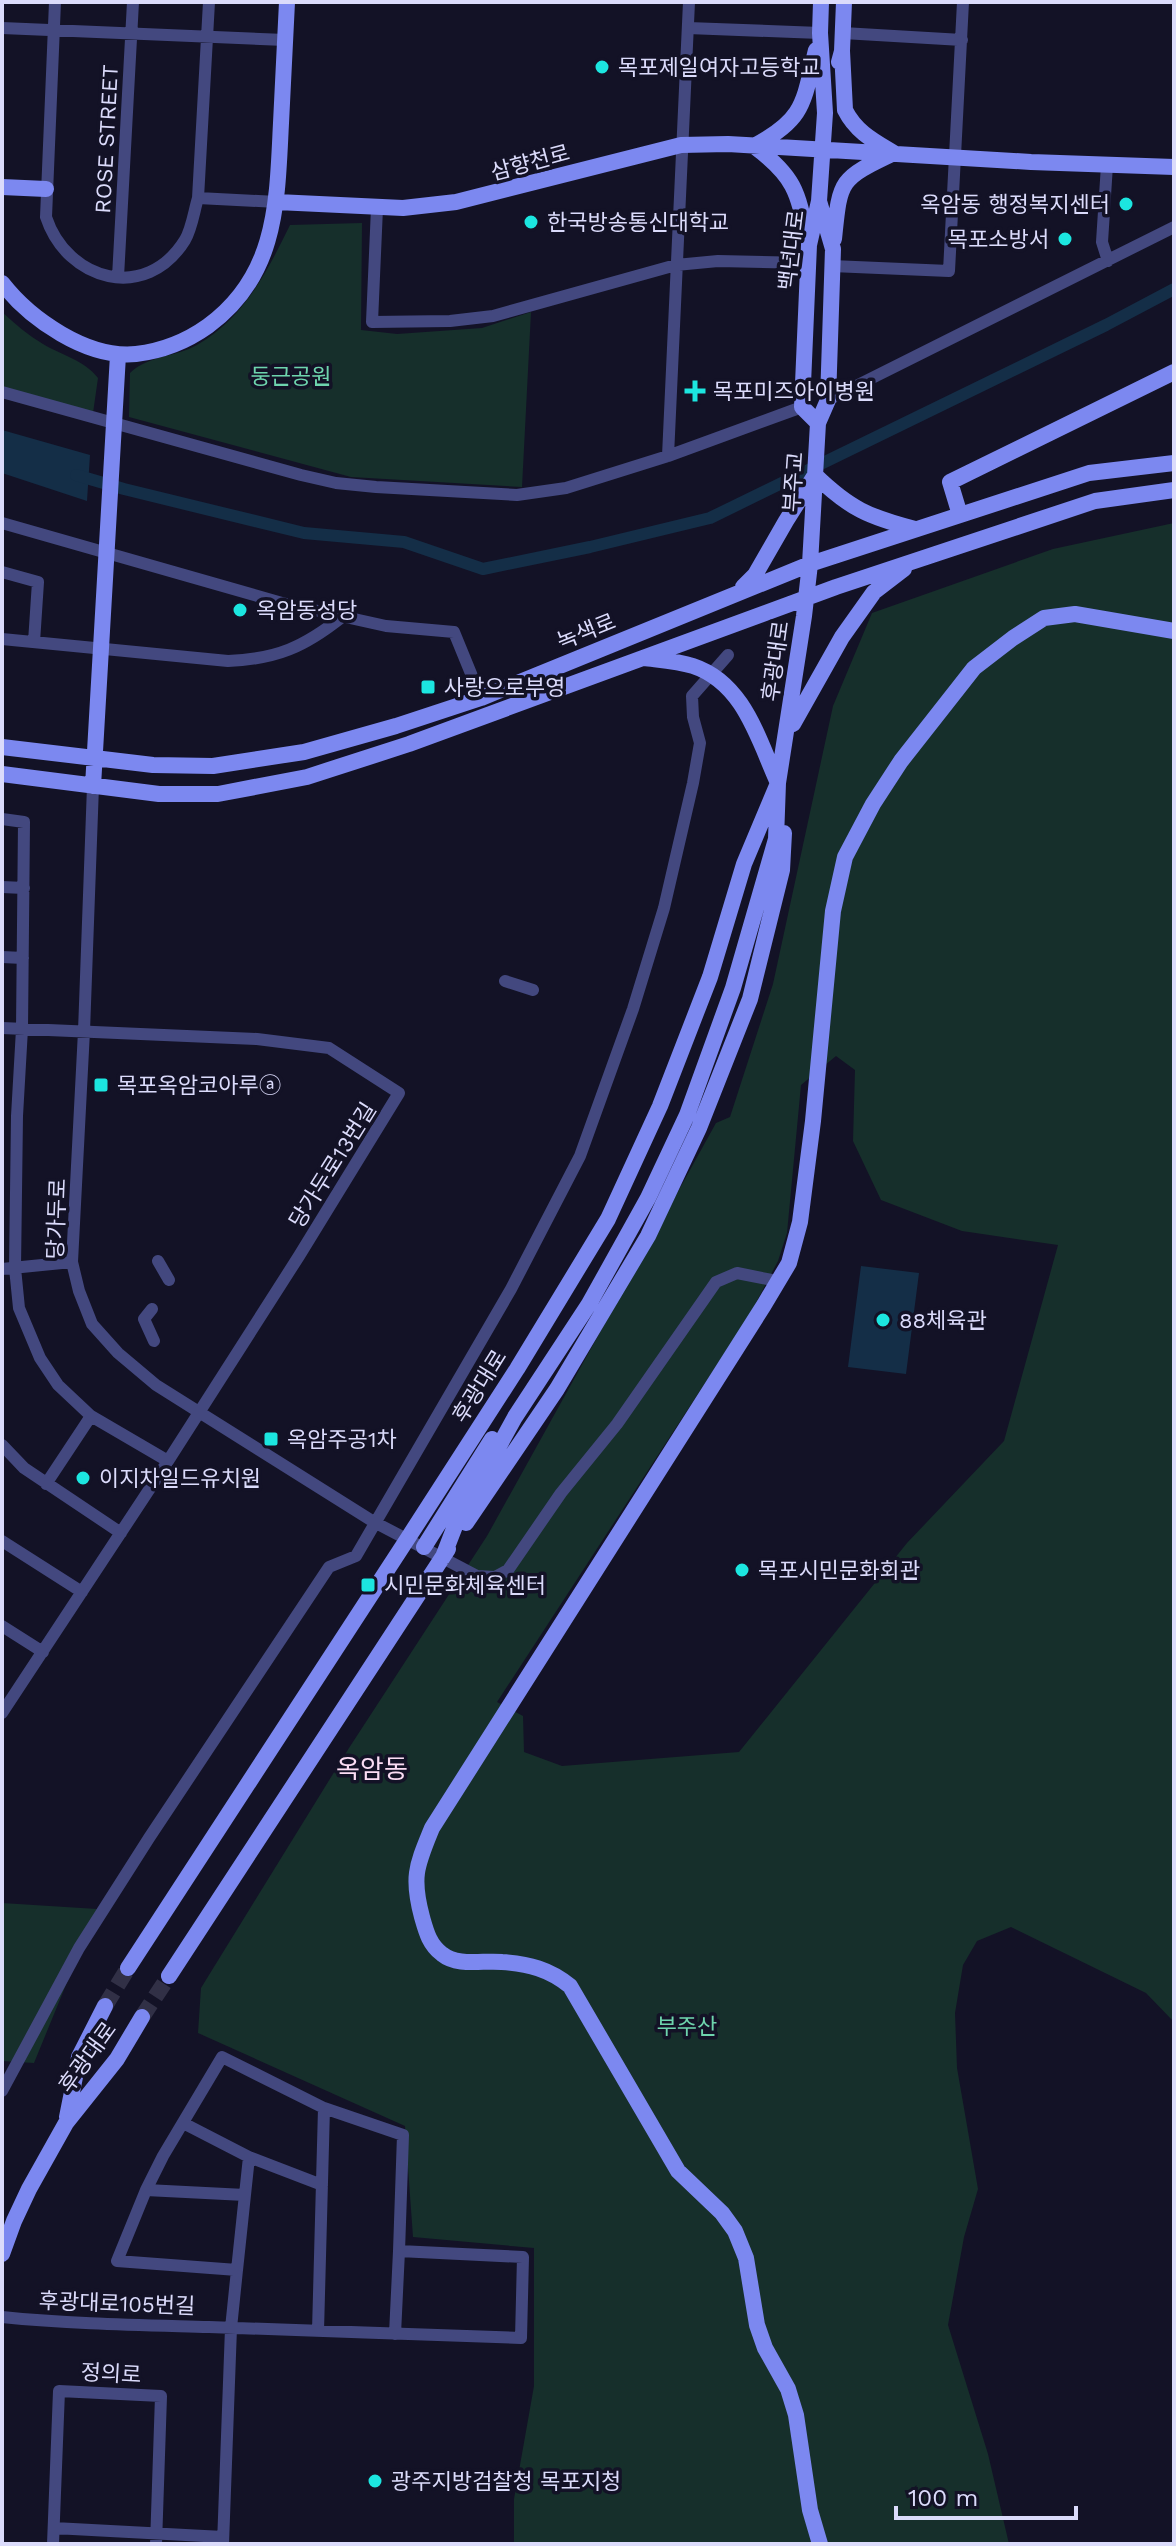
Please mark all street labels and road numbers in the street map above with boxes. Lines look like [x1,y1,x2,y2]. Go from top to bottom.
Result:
street label: ROSE STREET [90,64,123,214]
street label: 삼향천로 [488,140,572,185]
street label: 백년대로 [774,208,809,292]
street label: 부주교 [779,451,808,513]
street label: 녹색로 [553,608,619,654]
street label: 후광대로 [757,619,794,703]
street label: 당가두로13번길 [284,1098,381,1232]
street label: 당가두로 [43,1178,70,1260]
street label: 후광대로 [447,1345,511,1427]
street label: 후광대로 [53,2017,121,2097]
street label: 후광대로105번길 [38,2288,196,2319]
street label: 정의로 [80,2359,142,2388]

